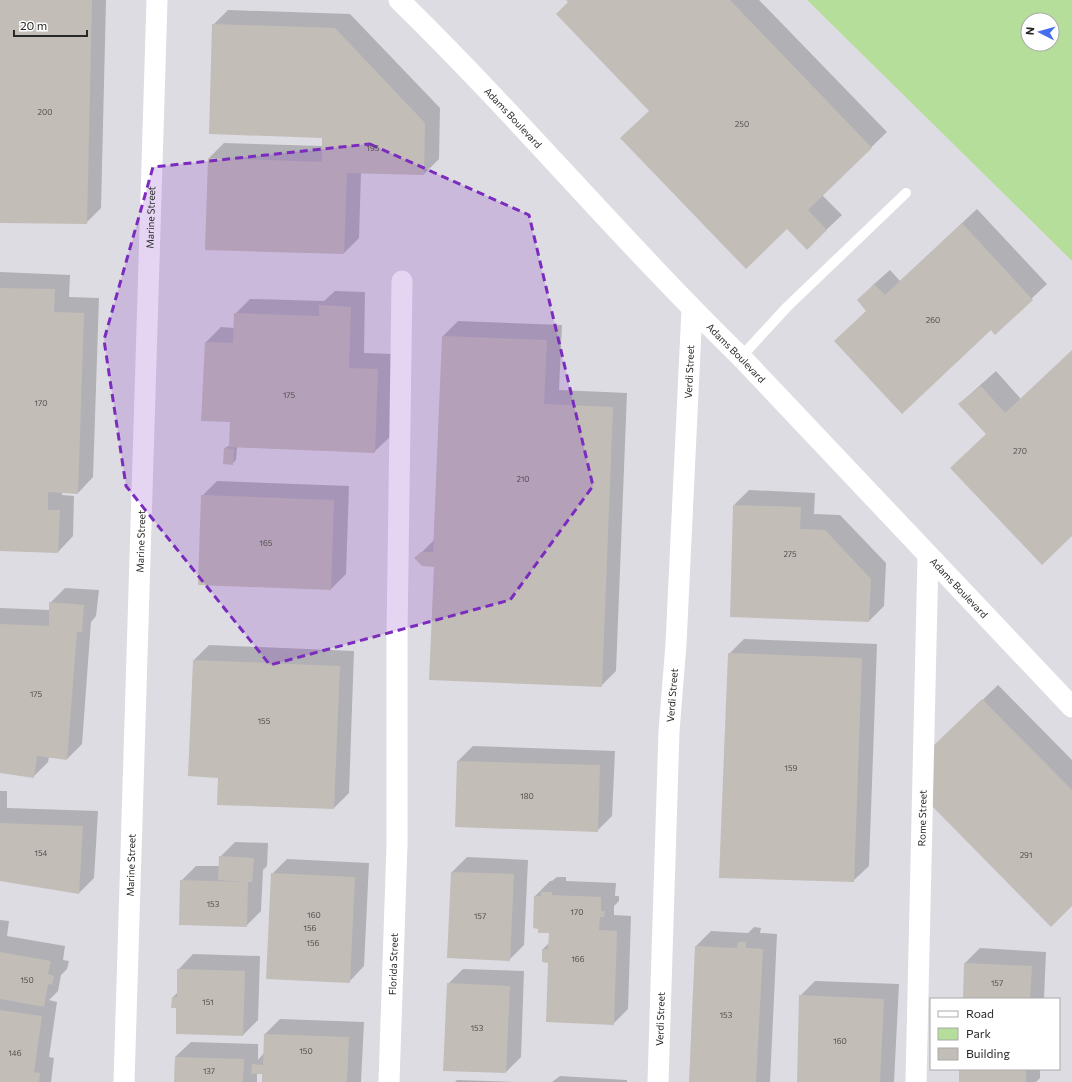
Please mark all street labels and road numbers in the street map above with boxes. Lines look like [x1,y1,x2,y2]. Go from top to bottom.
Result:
street label: Adams Boulevard [482,85,545,151]
street label: Marine Street [143,186,157,249]
street label: Adams Boulevard [704,321,768,385]
street label: Verdi Street [682,345,696,399]
street label: Marine Street [134,510,147,573]
street label: Adams Boulevard [928,555,991,621]
street label: Verdi Street [664,668,680,723]
street label: Rome Street [915,790,929,846]
street label: Marine Street [124,834,138,897]
street label: Florida Street [386,933,400,995]
street label: Verdi Street [653,992,667,1046]

